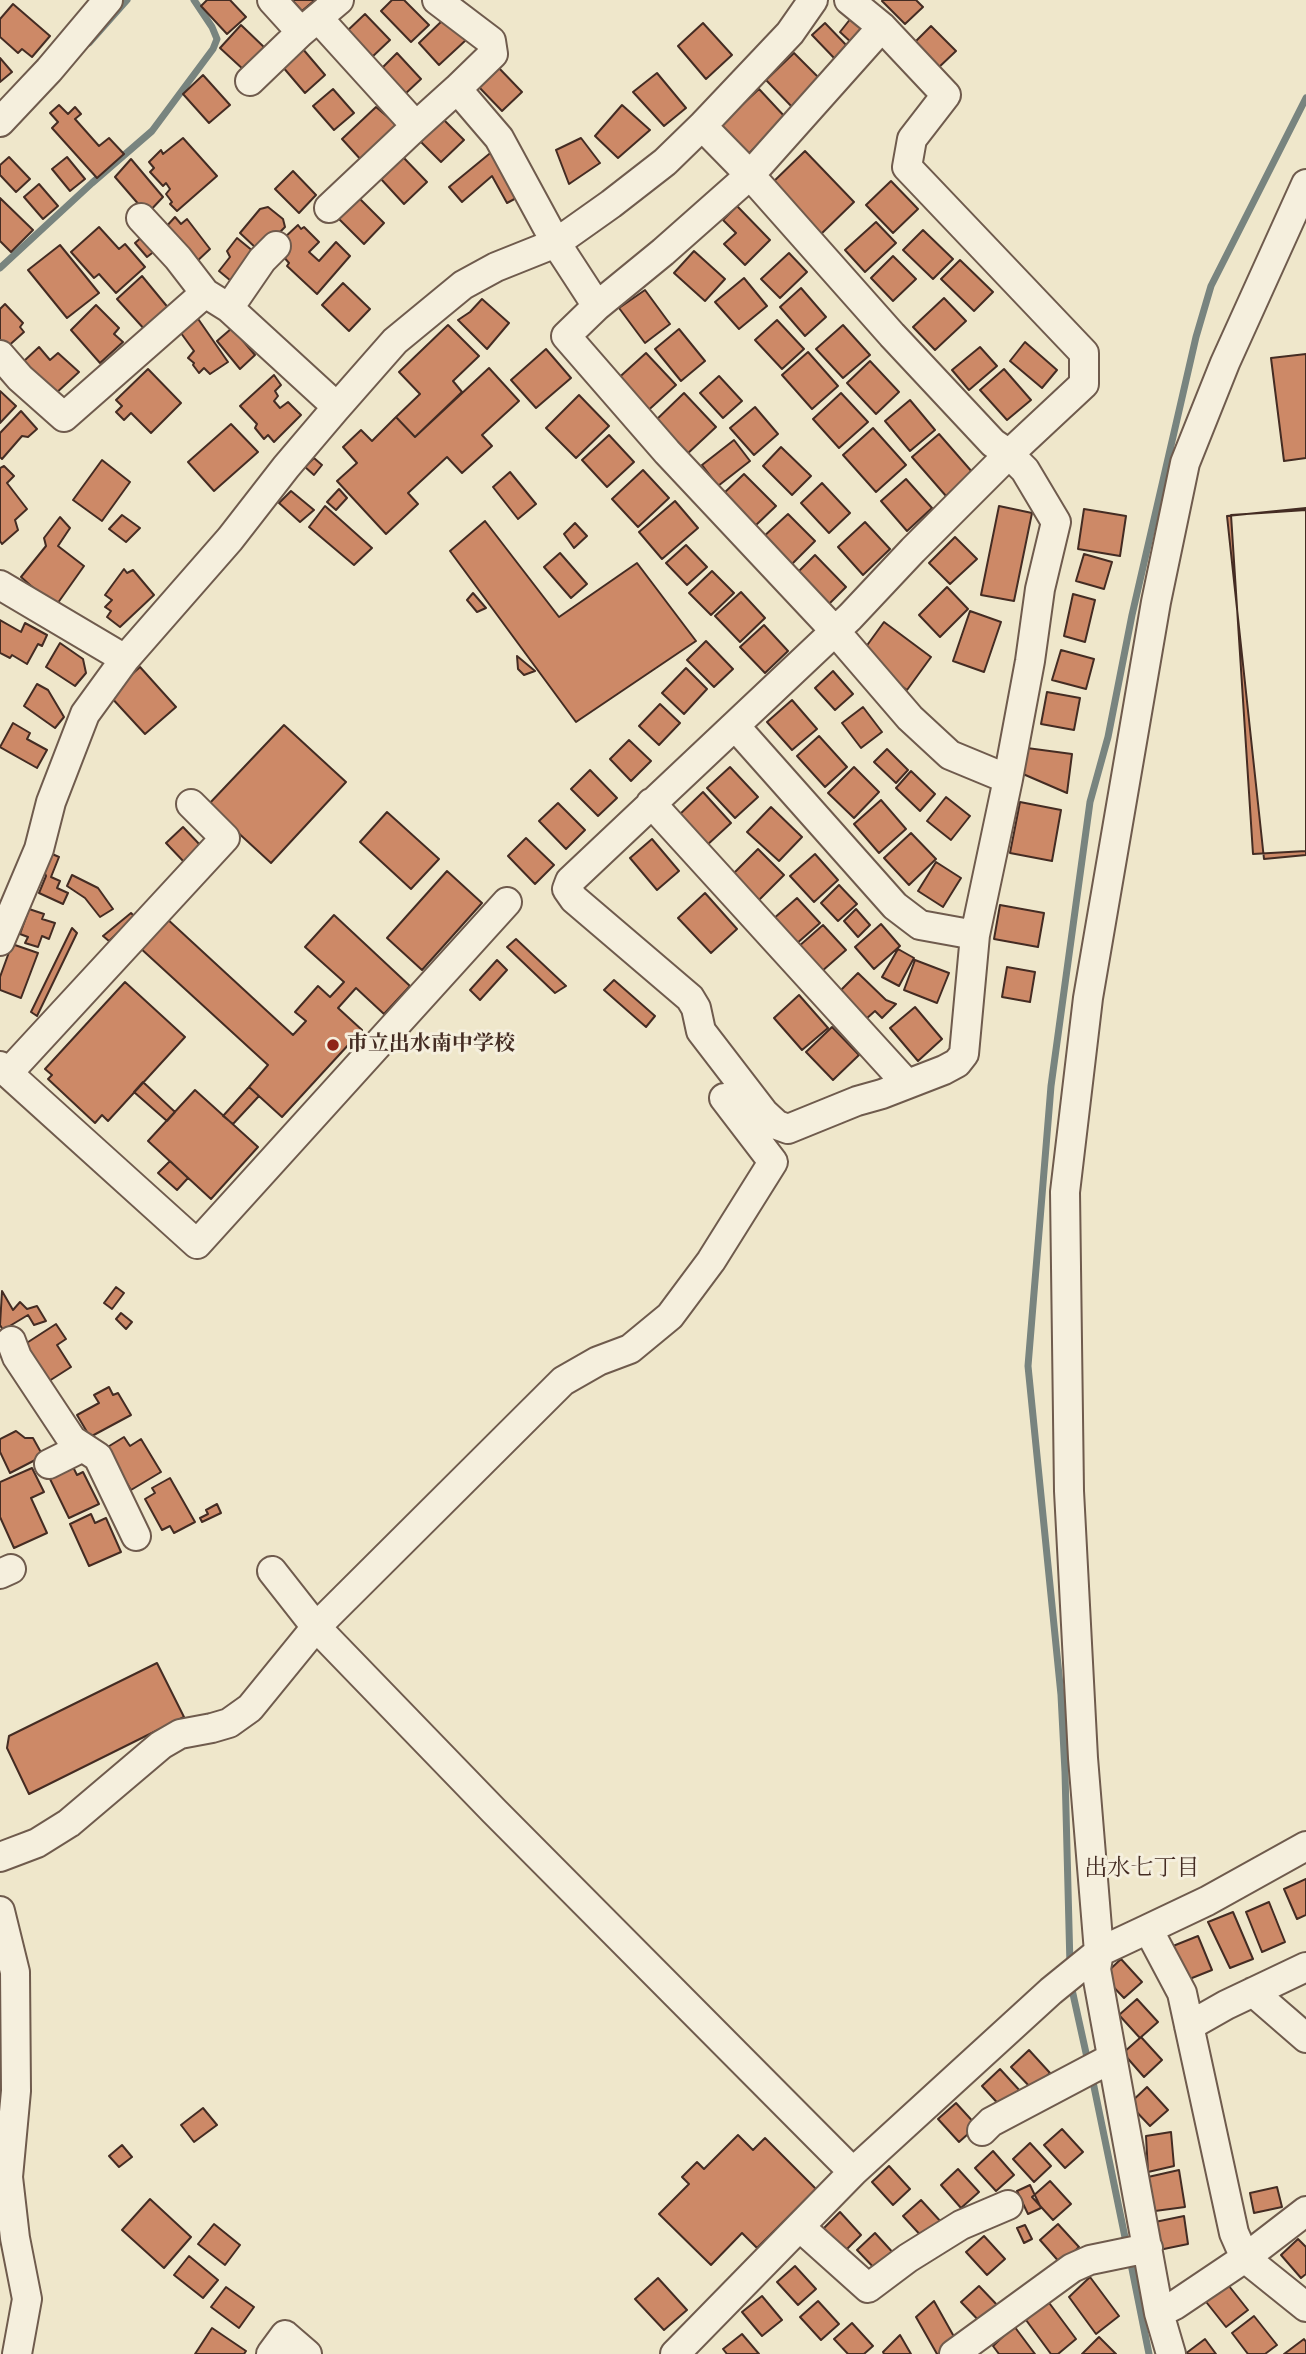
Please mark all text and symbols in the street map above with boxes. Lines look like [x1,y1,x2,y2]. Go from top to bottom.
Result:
place label: 市立出水南中学校 [347,1032,515,1058]
marker: 市立出水南中学校 [325,1037,341,1053]
district label: 出水七丁目 [1085,1855,1199,1883]

